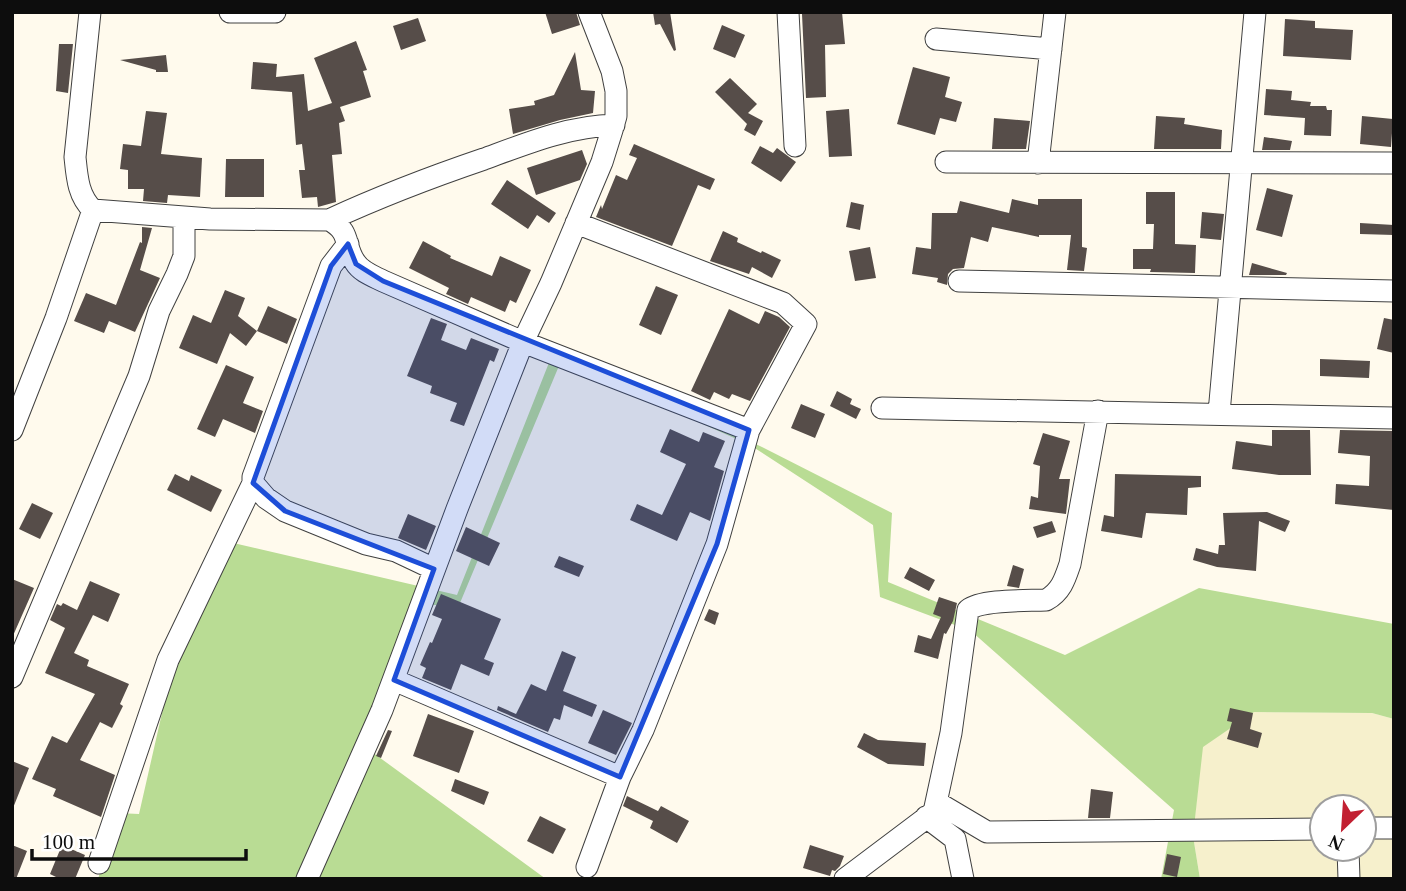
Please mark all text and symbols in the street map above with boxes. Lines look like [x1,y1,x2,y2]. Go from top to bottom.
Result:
north arrow [1308,793,1378,863]
scale bar [32,818,245,862]
text: 100 m [42,830,95,854]
text: N [1325,830,1347,855]

